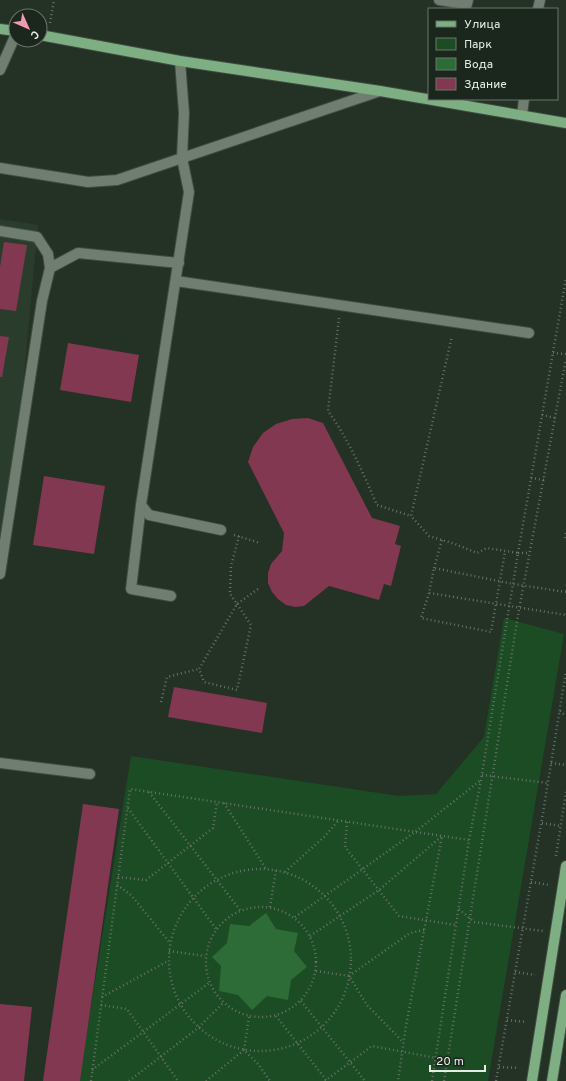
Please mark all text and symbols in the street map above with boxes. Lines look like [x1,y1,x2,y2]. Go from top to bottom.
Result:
north arrow [8,8,48,48]
legend [428,8,558,100]
text: Улица [464,17,500,33]
text: С [27,27,42,42]
text: Парк [464,37,492,53]
text: Вода [464,57,493,73]
text: Здание [464,77,507,93]
scale bar [430,1047,485,1073]
text: 20 m [436,1054,464,1070]

